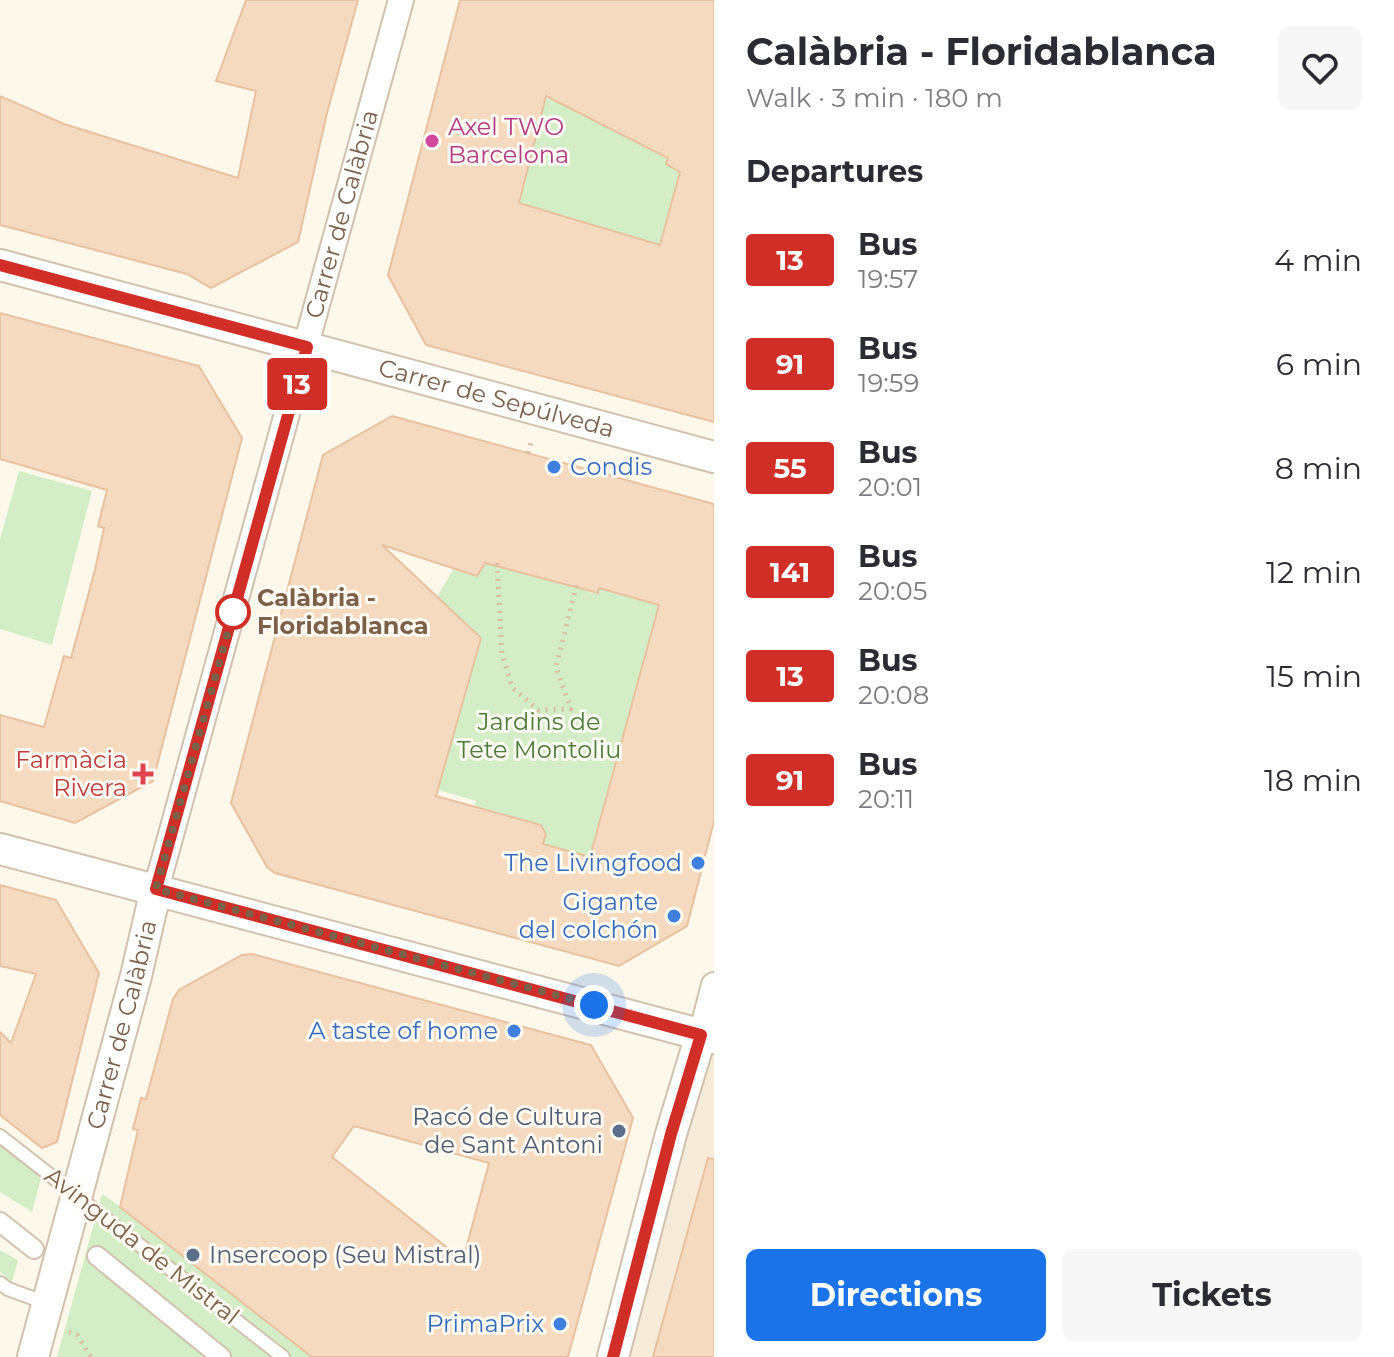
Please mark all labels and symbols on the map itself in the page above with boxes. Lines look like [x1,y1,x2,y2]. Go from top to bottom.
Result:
street label: Carrer de Calàbria [299,106,384,322]
place label: Axel TWO Barcelona [448,112,569,169]
marker: Axel TWO Barcelona [423,132,441,150]
street label: Carrer de Sepúlveda [375,352,618,444]
line badge: 13 [261,358,333,410]
place label: Condis [570,452,652,481]
marker: Condis [545,458,563,476]
place label: Calàbria - Floridablanca [257,583,428,640]
marker: Calàbria - Floridablanca [216,595,250,629]
park label: Jardins de Tete Montoliu [457,707,621,764]
place label: Farmàcia Rivera [15,745,127,802]
marker: Farmàcia Rivera [134,765,152,783]
place label: The Livingfood [504,848,682,877]
marker: The Livingfood [689,854,707,872]
place label: Gigante del colchón [519,887,658,944]
marker: Gigante del colchón [665,907,683,925]
street label: Carrer de Calàbria [80,917,162,1133]
your location [574,985,614,1025]
place label: A taste of home [309,1016,498,1045]
marker: A taste of home [505,1022,523,1040]
place label: Racó de Cultura de Sant Antoni [412,1102,603,1159]
marker: Racó de Cultura de Sant Antoni [610,1122,628,1140]
street label: Avinguda de Mistral [39,1161,245,1331]
place label: Insercoop (Seu Mistral) [209,1240,482,1269]
marker: Insercoop (Seu Mistral) [184,1246,202,1264]
place label: PrimaPrix [426,1309,544,1338]
marker: PrimaPrix [551,1315,569,1333]

